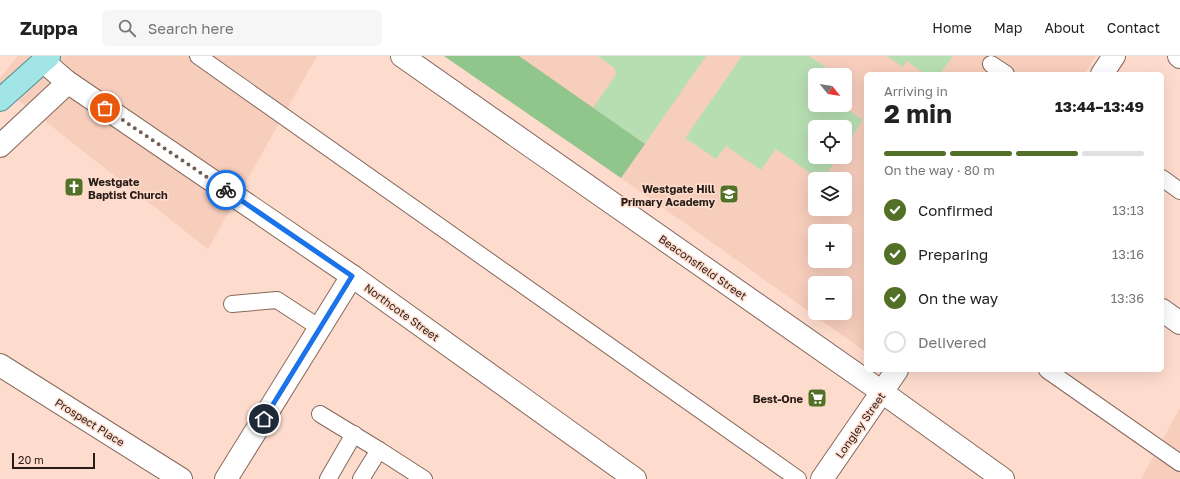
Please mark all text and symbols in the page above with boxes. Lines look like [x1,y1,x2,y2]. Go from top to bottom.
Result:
search box [102,10,382,46]
text: Zuppa [20,16,78,39]
icon: search [116,17,138,39]
text: Search here [148,19,234,37]
text: Home [932,19,972,36]
text: Map [994,19,1022,36]
text: About [1044,19,1085,36]
text: Contact [1107,19,1160,36]
north arrow [808,68,852,112]
map controls [808,68,852,320]
text: Arriving in [884,83,948,99]
pin [88,91,122,125]
icon: bag [94,97,116,119]
text: 13:44–13:49 [1055,97,1144,115]
text: 2 min [884,98,952,129]
button: locate [808,120,852,164]
text: On the way · 80 m [884,162,995,178]
courier [206,170,246,210]
button: layers [808,172,852,216]
place label: Westgate Baptist Church [88,175,168,201]
church icon: Westgate Baptist Church [63,176,85,198]
icon: bike [215,179,237,201]
place label: Westgate Hill Primary Academy [621,182,715,208]
school or university icon: Westgate Hill Primary Academy [718,183,740,205]
icon: check [884,199,906,221]
text: Confirmed [918,201,993,219]
text: 13:13 [1112,202,1144,218]
button: + [808,224,852,268]
street label: Beaconsfield Street [657,232,749,302]
icon: check [884,243,906,265]
text: Preparing [918,245,988,263]
text: 13:16 [1112,246,1144,262]
button: − [808,276,852,320]
street label: Northcote Street [362,280,442,344]
icon: check [884,287,906,309]
text: On the way [918,289,998,307]
text: 13:36 [1111,290,1144,306]
text: Delivered [918,333,986,351]
supermarket icon: Best-One [806,387,828,409]
street label: Longley Street [832,390,888,460]
place label: Best-One [753,392,803,405]
street label: Prospect Place [53,395,127,449]
pin [247,402,281,436]
icon: home [253,408,275,430]
scale bar [12,451,95,470]
text: 20 m [18,453,44,466]

